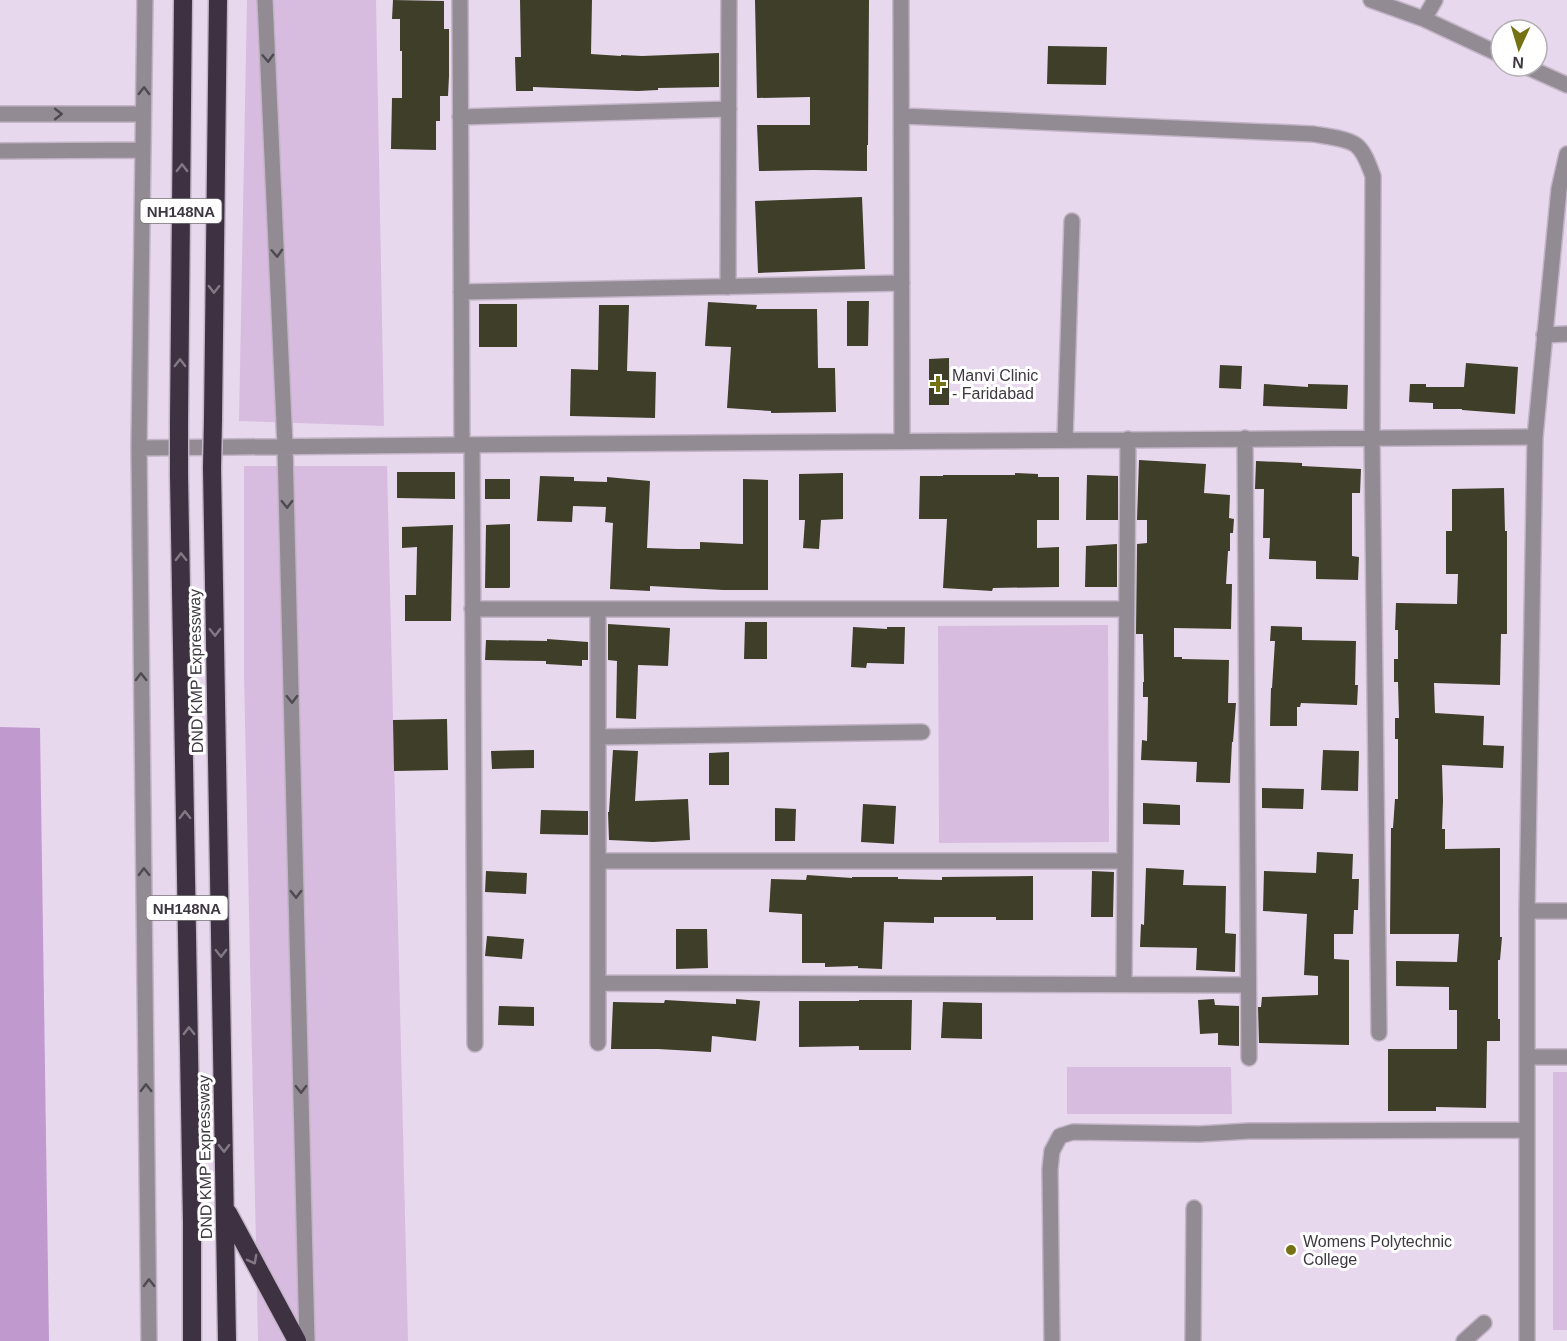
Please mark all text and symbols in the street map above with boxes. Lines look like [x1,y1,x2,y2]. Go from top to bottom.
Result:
north arrow [1489,18,1549,78]
one-way arrow [262,54,275,63]
text: N [1512,54,1524,71]
one-way arrow [138,87,150,96]
one-way arrow [54,108,63,120]
one-way arrow [176,164,188,173]
road number: NH148NA [140,199,222,223]
one-way arrow [270,249,283,258]
one-way arrow [208,285,220,294]
one-way arrow [174,359,186,368]
place label: Manvi Clinic - Faridabad [952,367,1038,402]
marker: Manvi Clinic - Faridabad [929,375,947,393]
one-way arrow [281,500,293,509]
one-way arrow [175,552,187,561]
street label: DND KMP Expressway [186,589,206,753]
one-way arrow [209,627,221,636]
one-way arrow [135,672,148,681]
one-way arrow [285,695,298,704]
one-way arrow [179,810,191,819]
one-way arrow [138,867,150,876]
one-way arrow [290,890,303,899]
road number: NH148NA [146,896,228,920]
one-way arrow [215,948,227,957]
one-way arrow [183,1026,195,1035]
street label: DND KMP Expressway [195,1075,215,1239]
one-way arrow [140,1083,152,1092]
one-way arrow [295,1084,308,1093]
one-way arrow [218,1143,230,1152]
place label: Womens Polytechnic College [1303,1233,1452,1268]
marker: Womens Polytechnic College [1284,1243,1298,1257]
one-way arrow [246,1254,257,1264]
one-way arrow [143,1278,155,1287]

